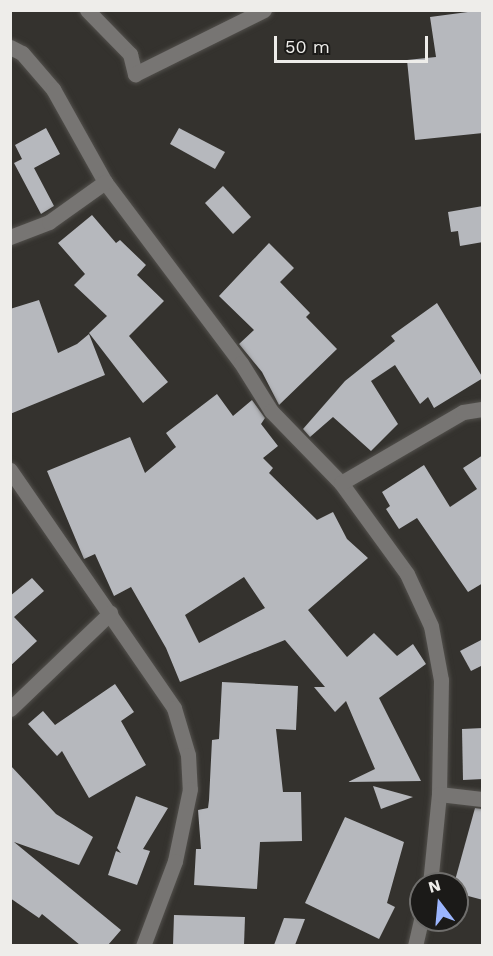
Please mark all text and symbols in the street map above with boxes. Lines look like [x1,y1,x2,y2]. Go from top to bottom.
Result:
scale bar [277,24,432,62]
text: 50 m [285,36,330,57]
north arrow [409,872,469,932]
text: N [426,875,443,897]

